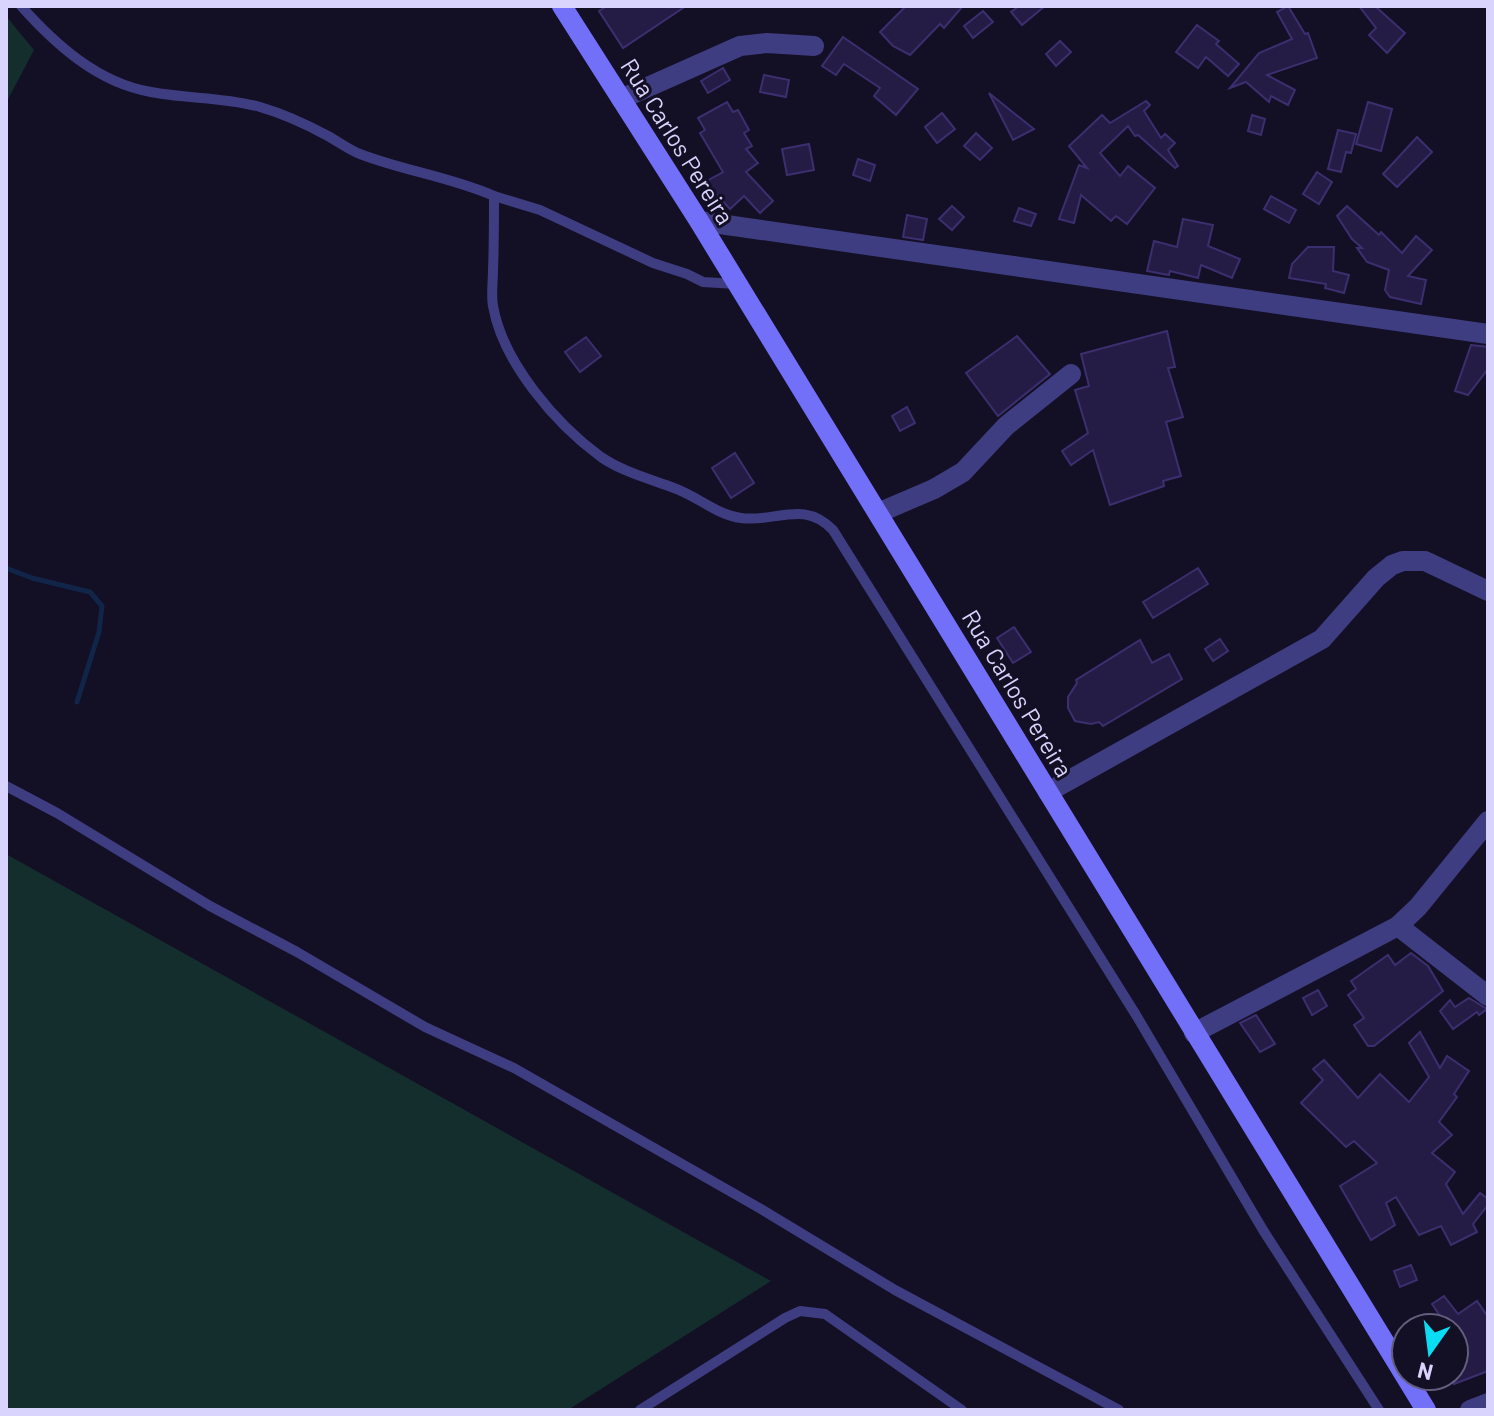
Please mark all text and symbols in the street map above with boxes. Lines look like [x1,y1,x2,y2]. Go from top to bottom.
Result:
street label: Rua Carlos Pereira [615,53,741,229]
street label: Rua Carlos Pereira [957,604,1079,782]
north arrow [1390,1312,1470,1392]
text: N [1415,1358,1435,1387]

